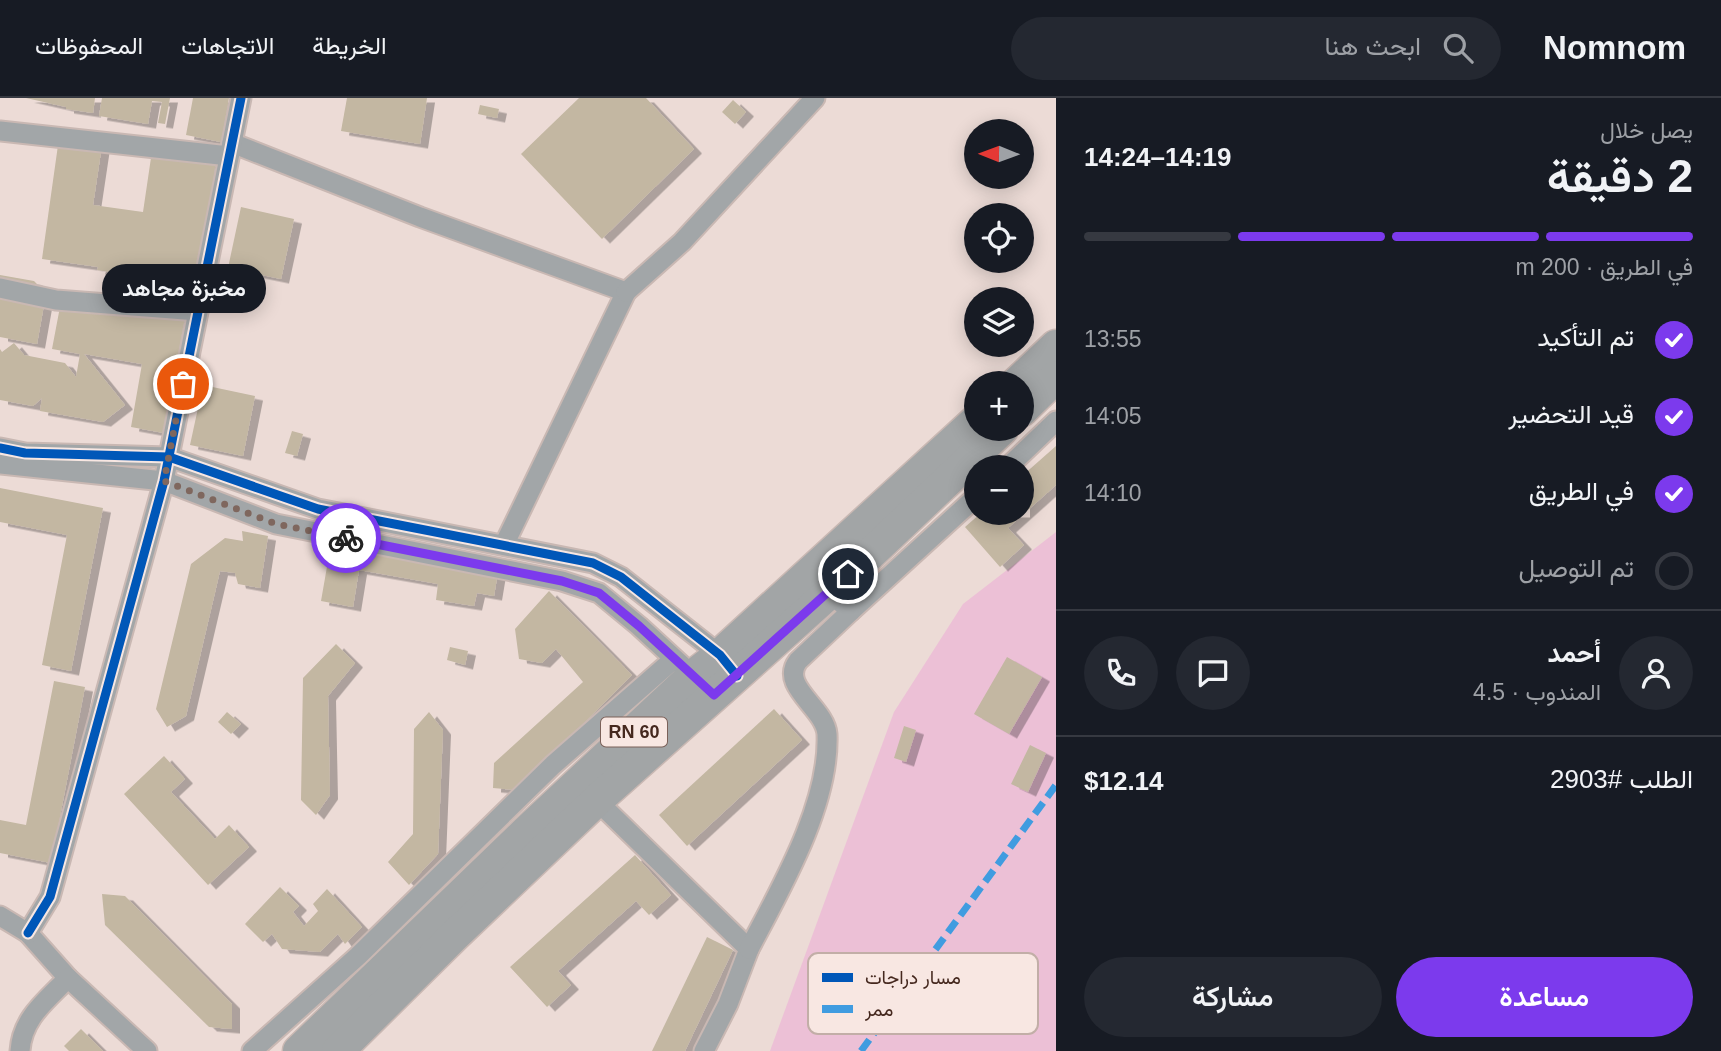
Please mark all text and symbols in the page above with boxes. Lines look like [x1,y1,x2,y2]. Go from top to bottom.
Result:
search box [1011,17,1501,80]
icon: search [1439,29,1477,67]
text: Nomnom [1543,29,1686,66]
text: ابحث هنا [1325,31,1421,61]
text: المحفوظات [35,32,143,59]
text: الاتجاهات [181,32,274,59]
text: الخريطة [312,32,387,59]
text: يصل خلال [1600,117,1693,143]
north arrow [964,119,1034,189]
map controls [964,119,1034,525]
text: 14:19–14:24 [1084,142,1231,172]
text: 2 دقيقة [1547,150,1693,202]
button: locate [964,203,1034,273]
text: في الطريق · 200 m [1516,254,1693,280]
callout: مخبزة مجاهد [101,265,265,314]
text: مخبزة مجاهد [122,275,246,301]
button: layers [964,287,1034,357]
icon: check [1655,321,1693,359]
text: تم التأكيد [1537,322,1634,352]
text: 13:55 [1084,326,1142,352]
pin [153,354,213,414]
icon: bag [164,365,202,403]
button: + [964,371,1034,441]
icon: check [1655,398,1693,436]
text: قيد التحضير [1508,399,1634,429]
text: 14:05 [1084,403,1142,429]
button: − [964,455,1034,525]
icon: check [1655,475,1693,513]
text: في الطريق [1529,476,1634,506]
text: 14:10 [1084,480,1142,506]
courier [311,503,381,573]
icon: bike [327,519,365,557]
pin [818,544,878,604]
text: تم التوصيل [1518,553,1634,583]
icon: home [829,555,867,593]
button: phone [1084,636,1158,710]
button: chat [1176,636,1250,710]
button: person [1619,636,1693,710]
text: أحمد [1548,638,1601,668]
text: المندوب · 4.5 [1473,679,1601,705]
road number: RN 60 [601,718,667,746]
text: الطلب #2903 [1550,764,1693,794]
text: $12.14 [1084,766,1164,796]
legend [808,953,1038,1034]
button: مشاركة [1084,957,1382,1037]
button: مساعدة [1396,957,1693,1037]
text: مسار دراجات [865,967,961,989]
text: ممر [864,999,893,1021]

